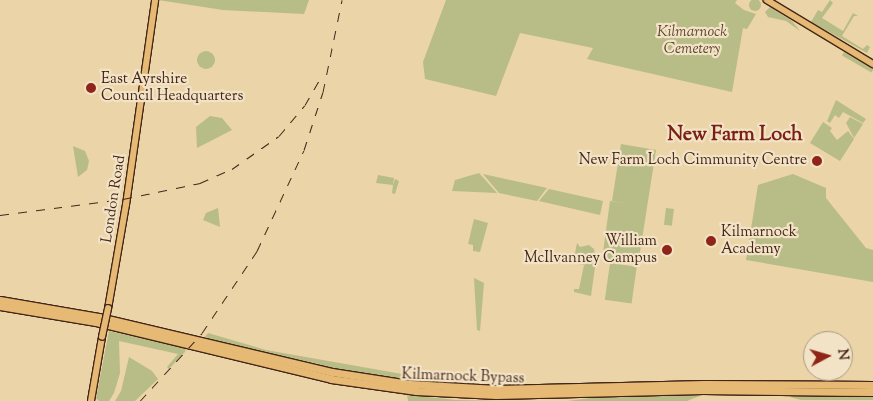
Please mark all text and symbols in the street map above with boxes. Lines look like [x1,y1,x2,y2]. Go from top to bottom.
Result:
park label: Kilmarnock Cemetery [657,23,727,58]
place label: East Ayrshire Council Headquarters [101,70,243,105]
marker: East Ayrshire Council Headquarters [85,82,97,94]
district label: New Farm Loch [667,123,803,147]
place label: New Farm Loch Cimmunity Centre [579,152,807,170]
street label: London Road [98,154,130,244]
marker: New Farm Loch Cimmunity Centre [811,155,823,167]
place label: Kilmarnock Academy [721,223,797,258]
place label: William McIlvanney Campus [524,232,657,267]
marker: Kilmarnock Academy [705,235,717,247]
marker: William McIlvanney Campus [661,244,673,256]
north arrow [803,331,853,381]
text: N [831,348,852,361]
street label: Kilmarnock Bypass [401,366,525,388]

